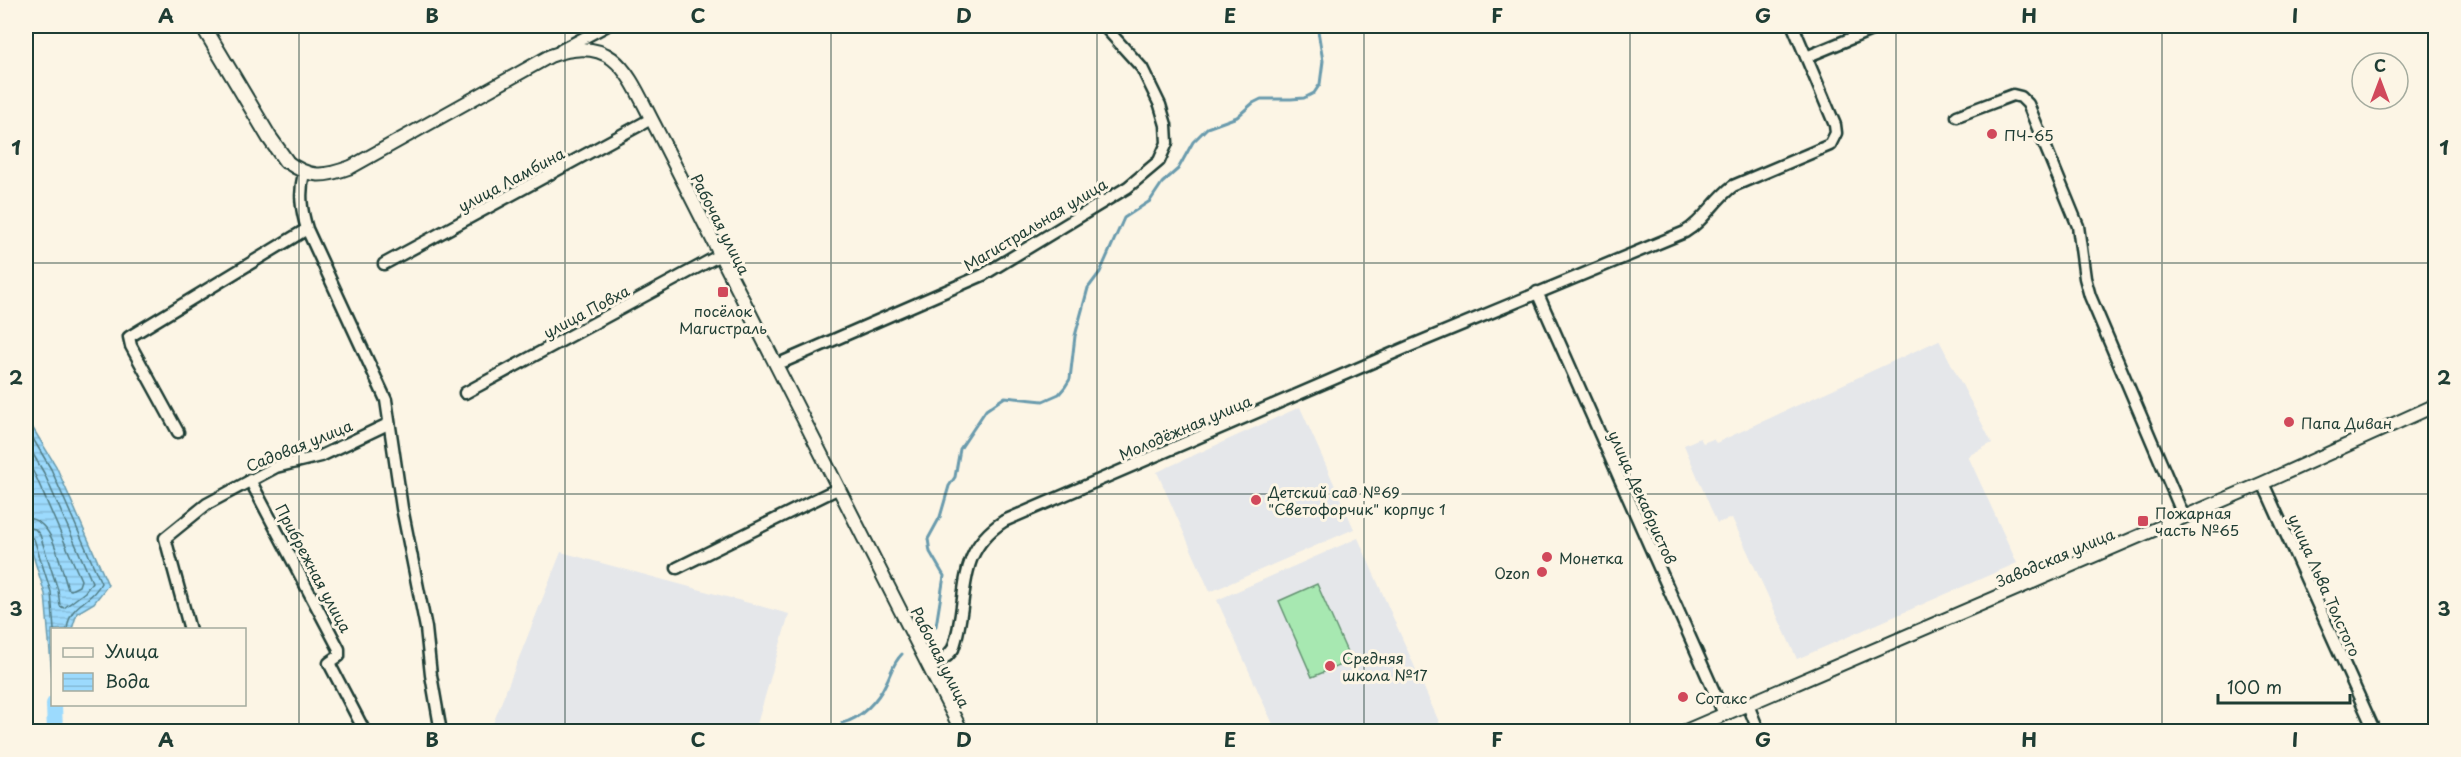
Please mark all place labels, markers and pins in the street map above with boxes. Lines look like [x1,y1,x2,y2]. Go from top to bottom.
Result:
place label: ПЧ-65 [2004,123,2054,146]
marker: ПЧ-65 [1985,127,1999,141]
marker: посёлок Магистраль [716,285,730,299]
place label: посёлок Магистраль [679,299,767,339]
place label: Папа Диван [2301,411,2392,434]
marker: Папа Диван [2282,415,2296,429]
place label: Детский сад №69 "Светофорчик" корпус 1 [1267,480,1446,520]
marker: Детский сад №69 "Светофорчик" корпус 1 [1249,493,1263,507]
place label: Пожарная часть №65 [2155,501,2239,541]
marker: Пожарная часть №65 [2136,514,2150,528]
place label: Монетка [1559,546,1624,569]
marker: Монетка [1540,550,1554,564]
place label: Ozon [1494,561,1530,584]
marker: Ozon [1535,565,1549,579]
place label: Средняя школа №17 [1342,646,1428,686]
marker: Средняя школа №17 [1323,659,1337,673]
place label: Сотакс [1695,686,1747,709]
marker: Сотакс [1676,690,1690,704]

